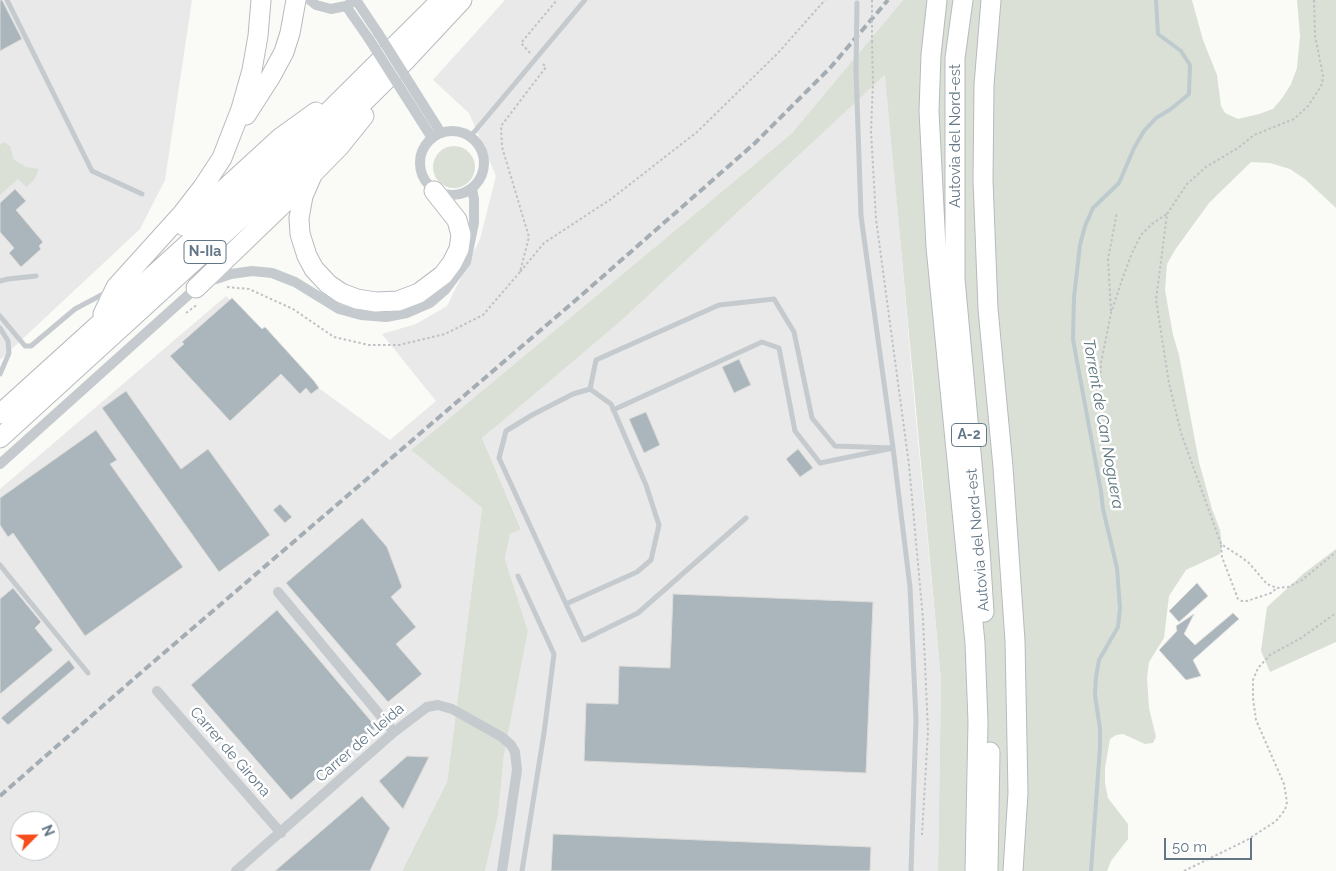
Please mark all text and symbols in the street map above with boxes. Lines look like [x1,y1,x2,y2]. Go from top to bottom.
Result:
street label: Autovia del Nord-est [946,64,964,208]
road number: N-IIa [184,240,226,264]
water label: Torrent de Can Noguera [1079,338,1127,510]
road number: A-2 [952,424,986,446]
street label: Autovia del Nord-est [963,468,993,612]
street label: Carrer de Lleida [312,700,408,786]
street label: Carrer de Girona [186,703,274,801]
north arrow [10,811,60,861]
text: N [38,822,57,839]
scale bar [1166,828,1254,860]
text: 50 m [1172,838,1207,856]

